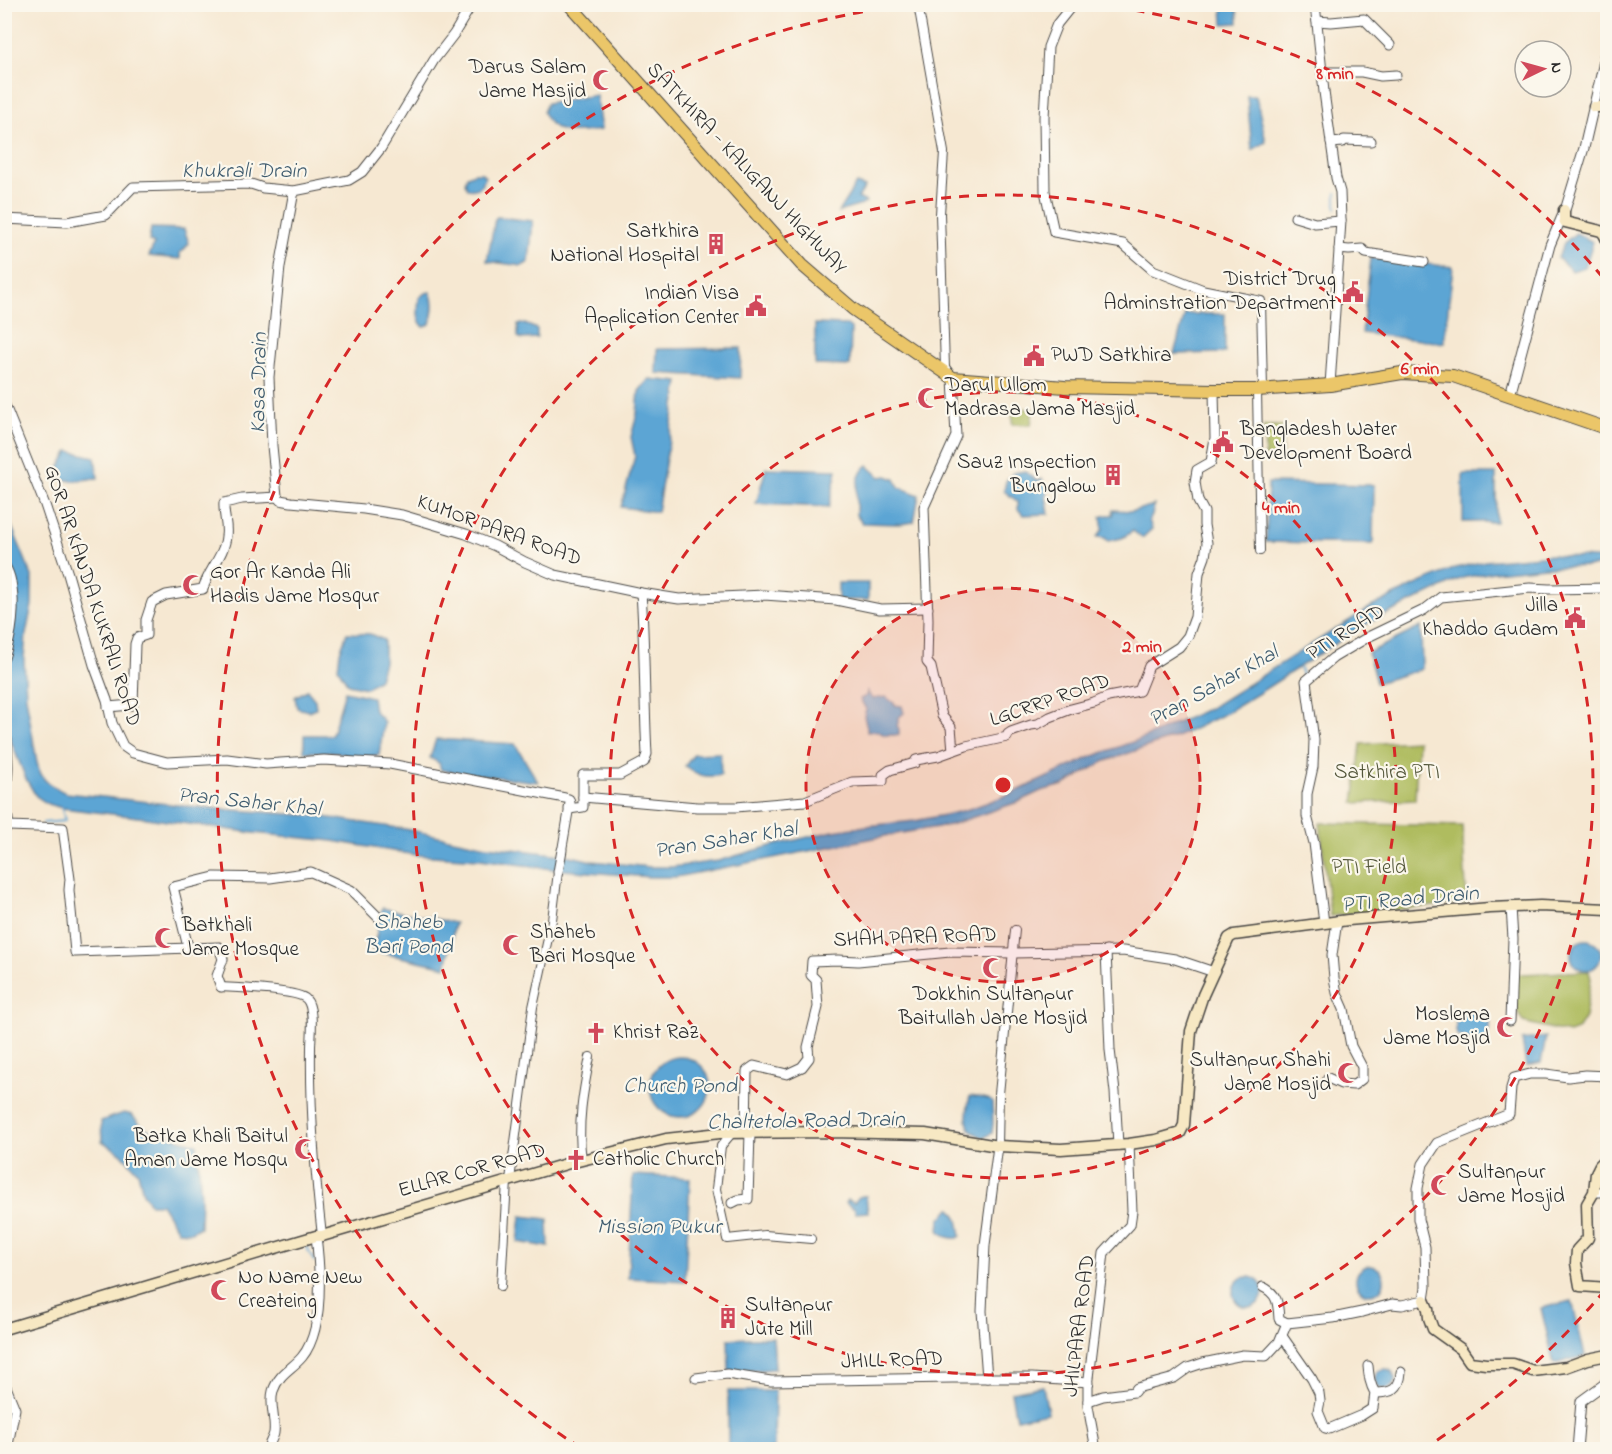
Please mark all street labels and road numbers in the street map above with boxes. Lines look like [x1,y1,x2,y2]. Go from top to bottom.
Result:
street label: SATKHIRA - KALIGANJ HIGHWAY [639,56,853,282]
street label: GOR AR KANDA KUKRALI ROAD [36,462,148,730]
street label: KUMOR PARA ROAD [412,487,586,575]
street label: PTI ROAD [1301,597,1391,669]
street label: LGCRRP ROAD [986,666,1114,736]
street label: SHAH PARA ROAD [833,920,997,956]
street label: ELLAR COR ROAD [395,1136,549,1206]
street label: JHILPARA ROAD [1056,1253,1104,1399]
street label: JHILL ROAD [840,1344,944,1378]

